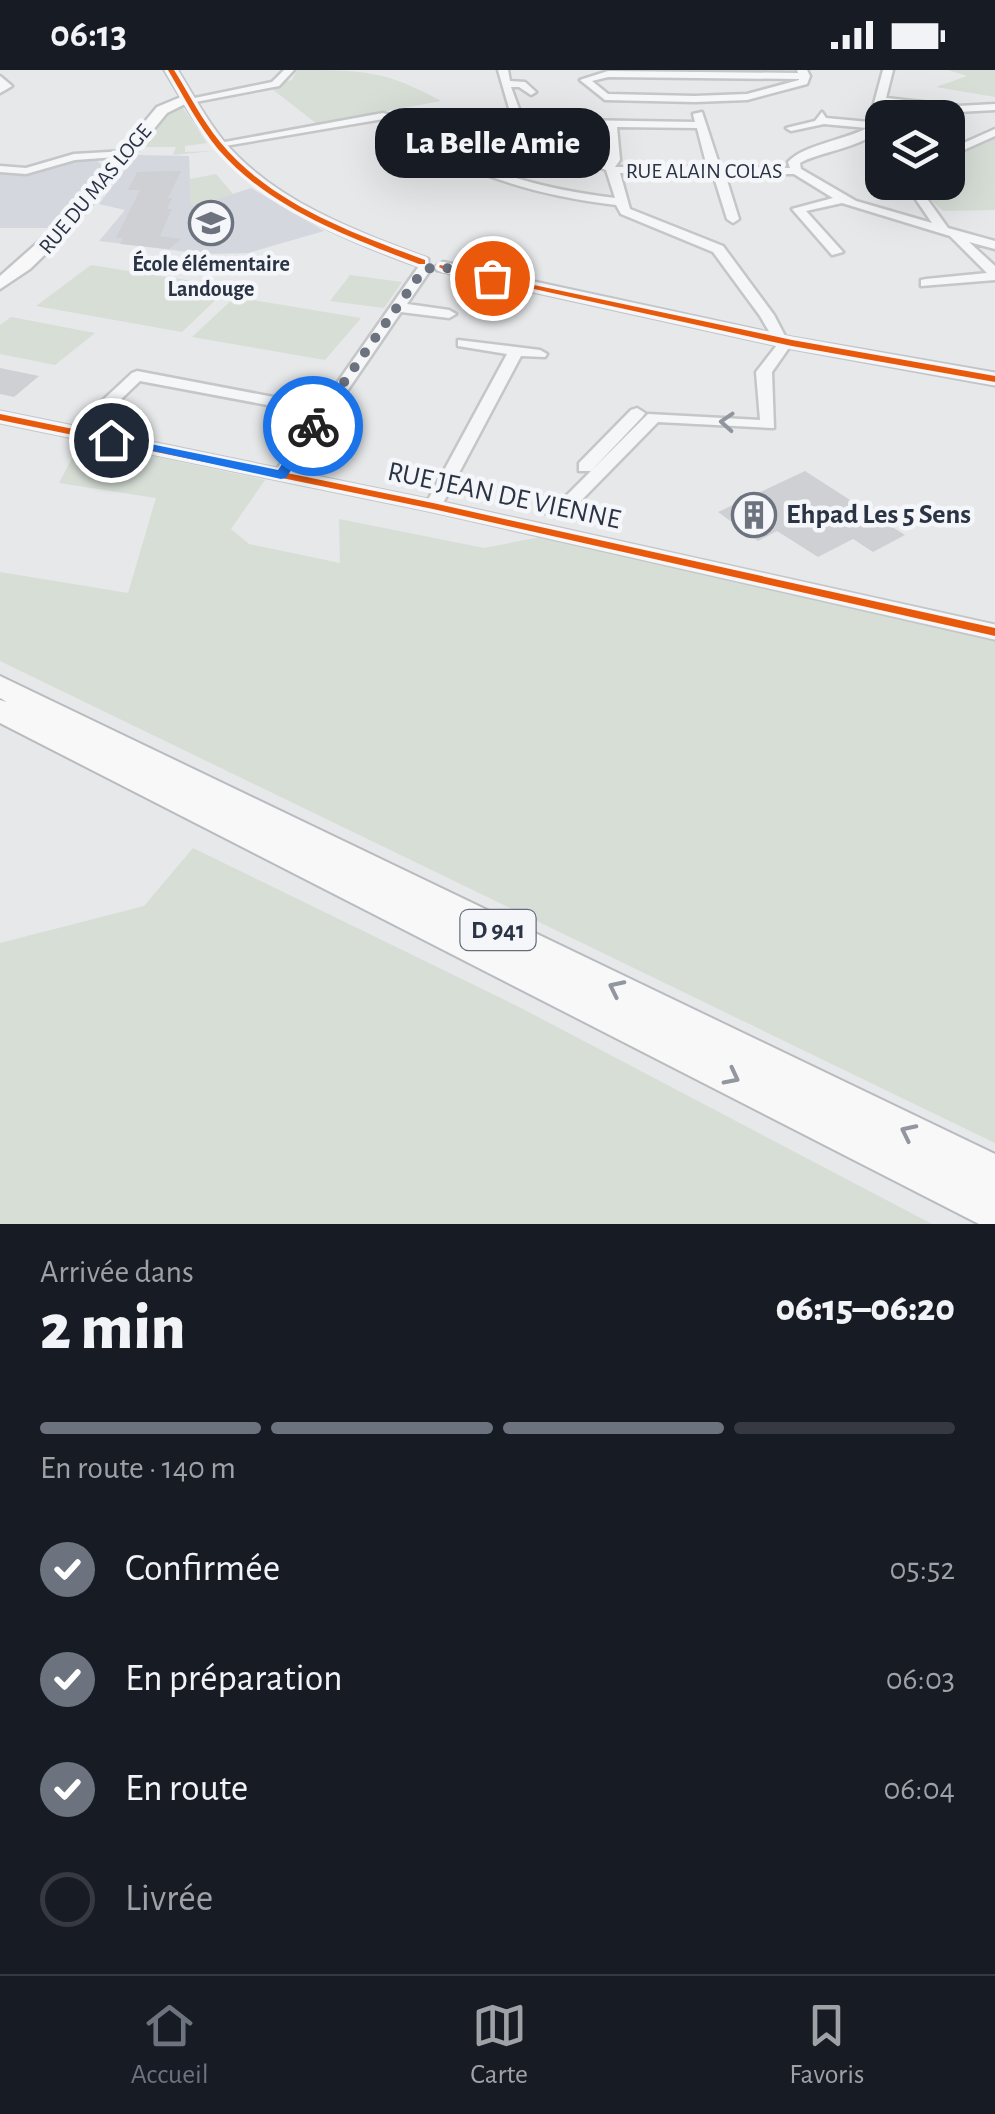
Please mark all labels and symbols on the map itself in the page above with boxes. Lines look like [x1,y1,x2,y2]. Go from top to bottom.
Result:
callout: La Belle Amie [374,108,610,178]
street label: RUE DU MAS LOGE [35,120,156,258]
street label: RUE ALAIN COLAS [626,160,782,182]
school or university icon: École élémentaire Landouge [188,200,234,246]
pin [450,236,535,321]
place label: École élémentaire Landouge [132,250,290,300]
courier [263,376,363,476]
pin [69,398,154,483]
one-way arrow [718,412,734,434]
street label: RUE JEAN DE VIENNE [385,458,623,534]
building icon: Ehpad Les 5 Sens [731,492,777,538]
place label: Ehpad Les 5 Sens [786,501,971,529]
road number: D 941 [460,910,536,950]
one-way arrow [608,981,626,1001]
one-way arrow [722,1065,740,1084]
one-way arrow [900,1125,918,1144]

